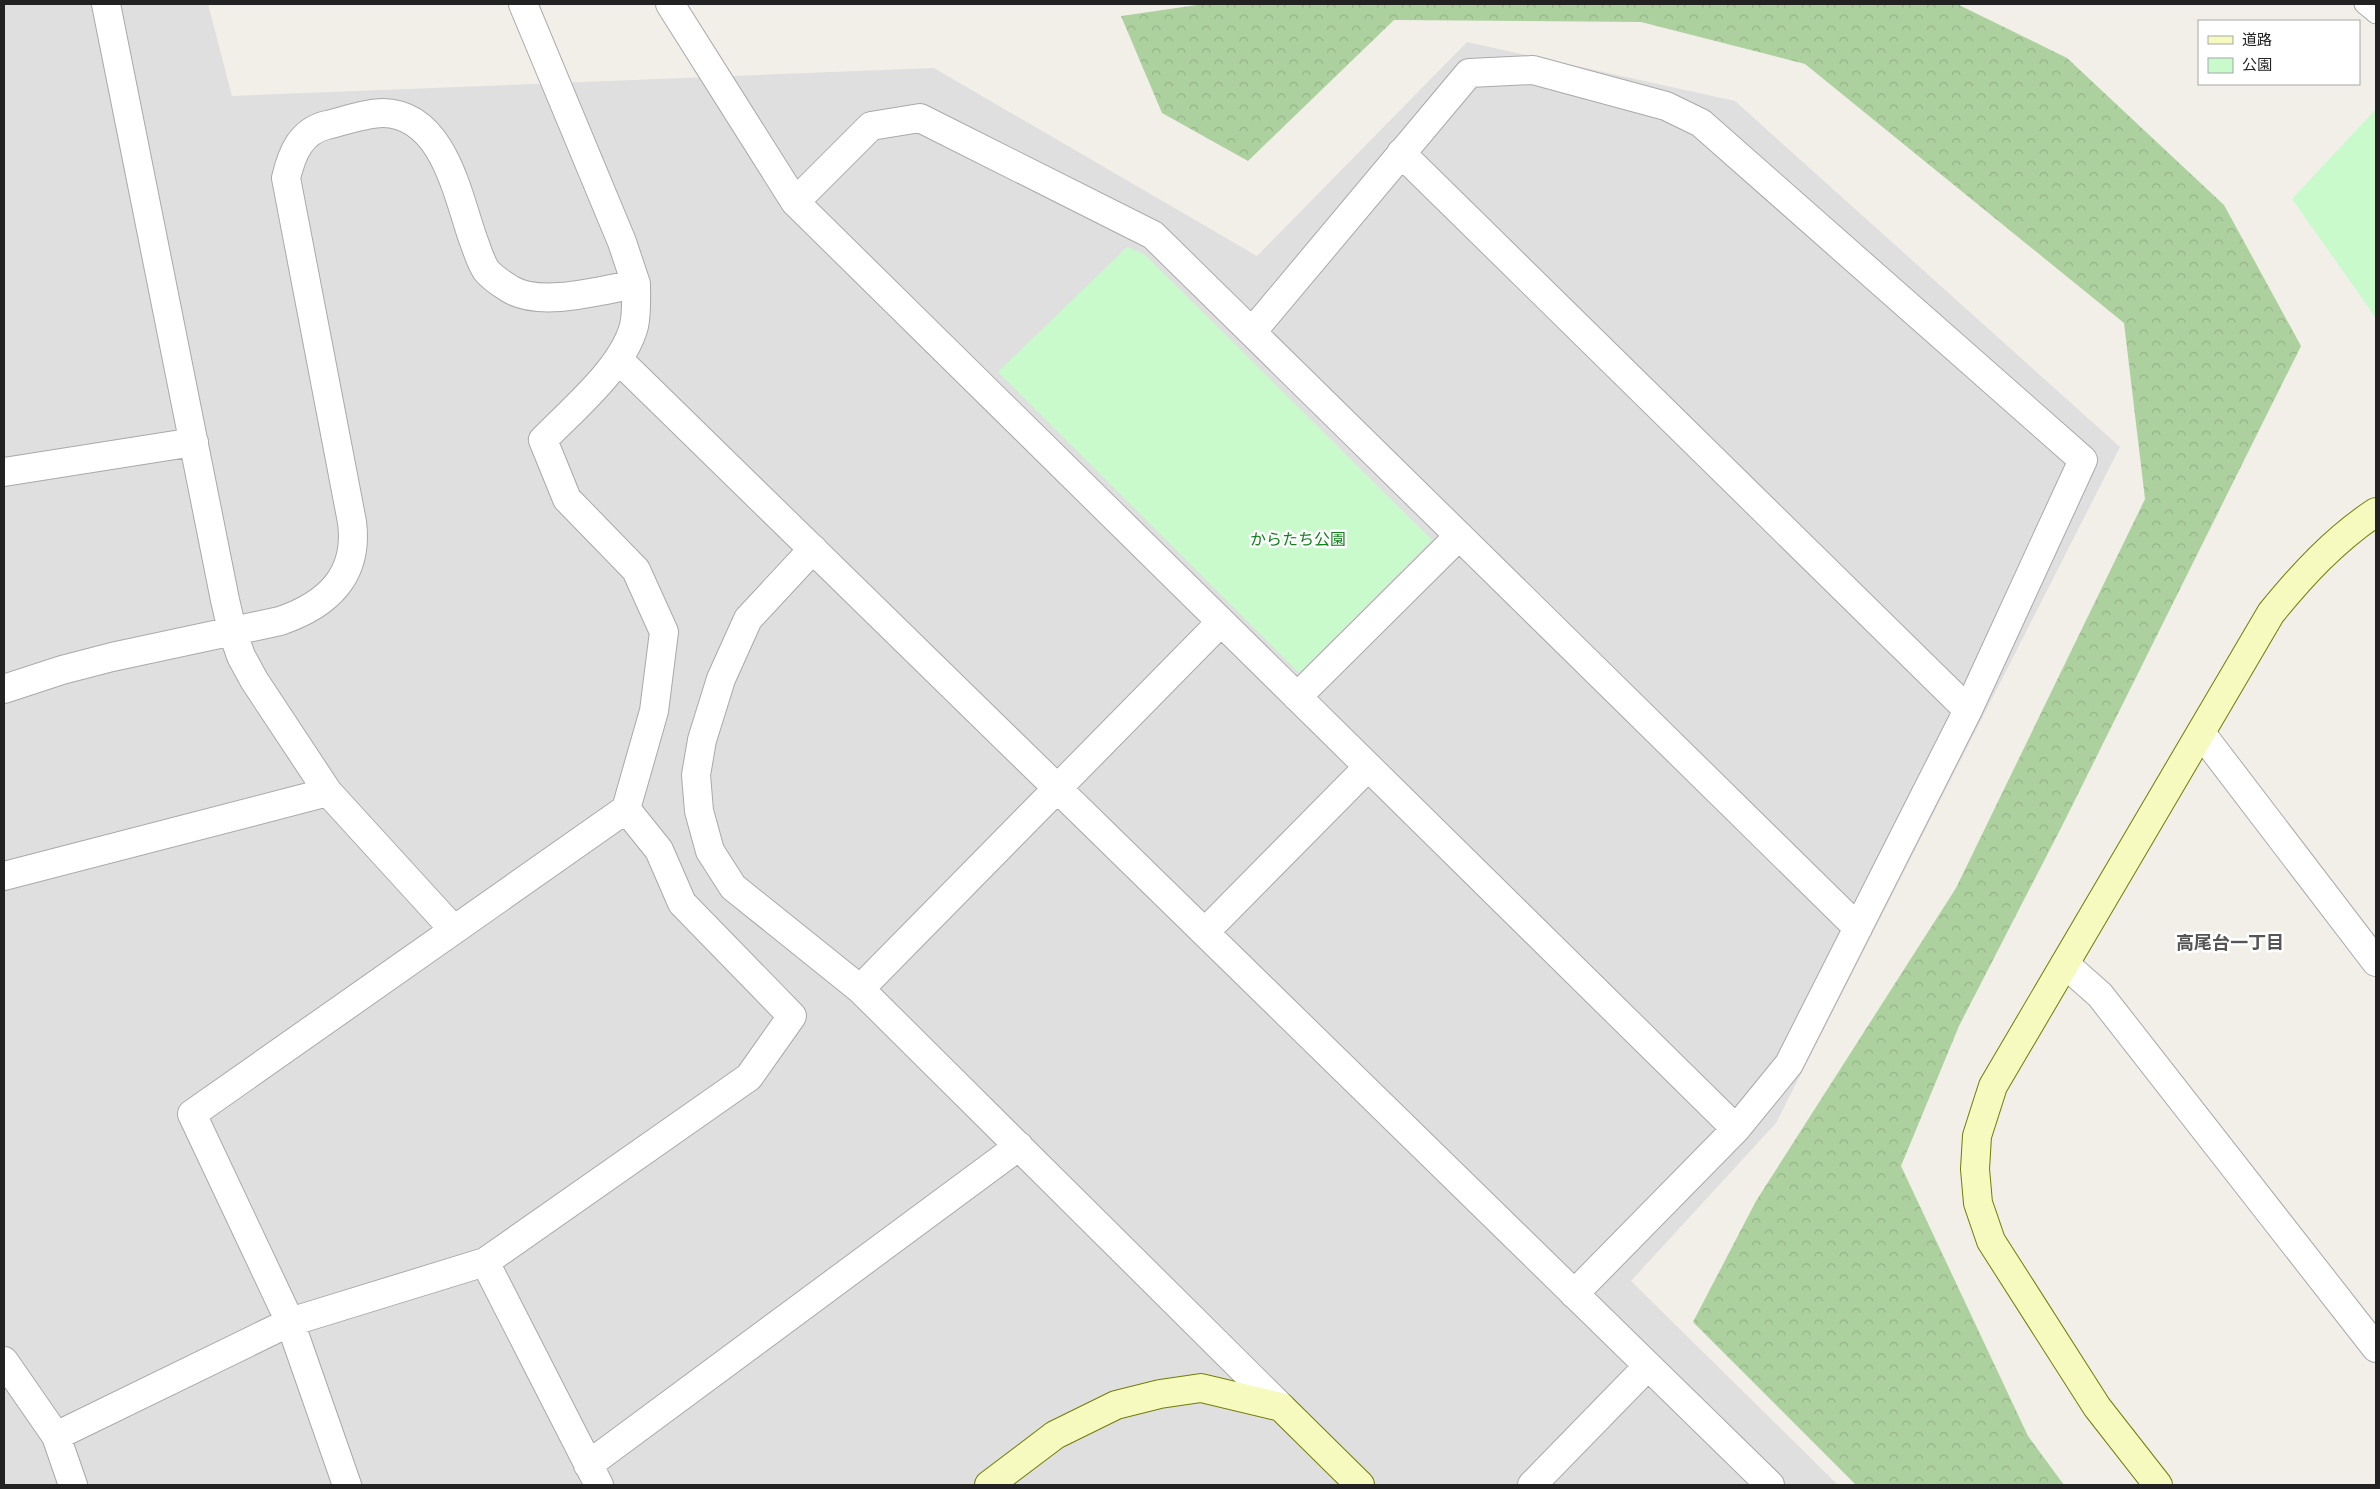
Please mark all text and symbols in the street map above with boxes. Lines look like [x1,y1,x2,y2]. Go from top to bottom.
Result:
legend [2198,20,2360,85]
text: 道路 [2242,30,2272,51]
text: 公園 [2242,55,2272,76]
park label: からたち公園 [1250,529,1346,551]
district label: 高尾台一丁目 [2176,931,2284,956]

